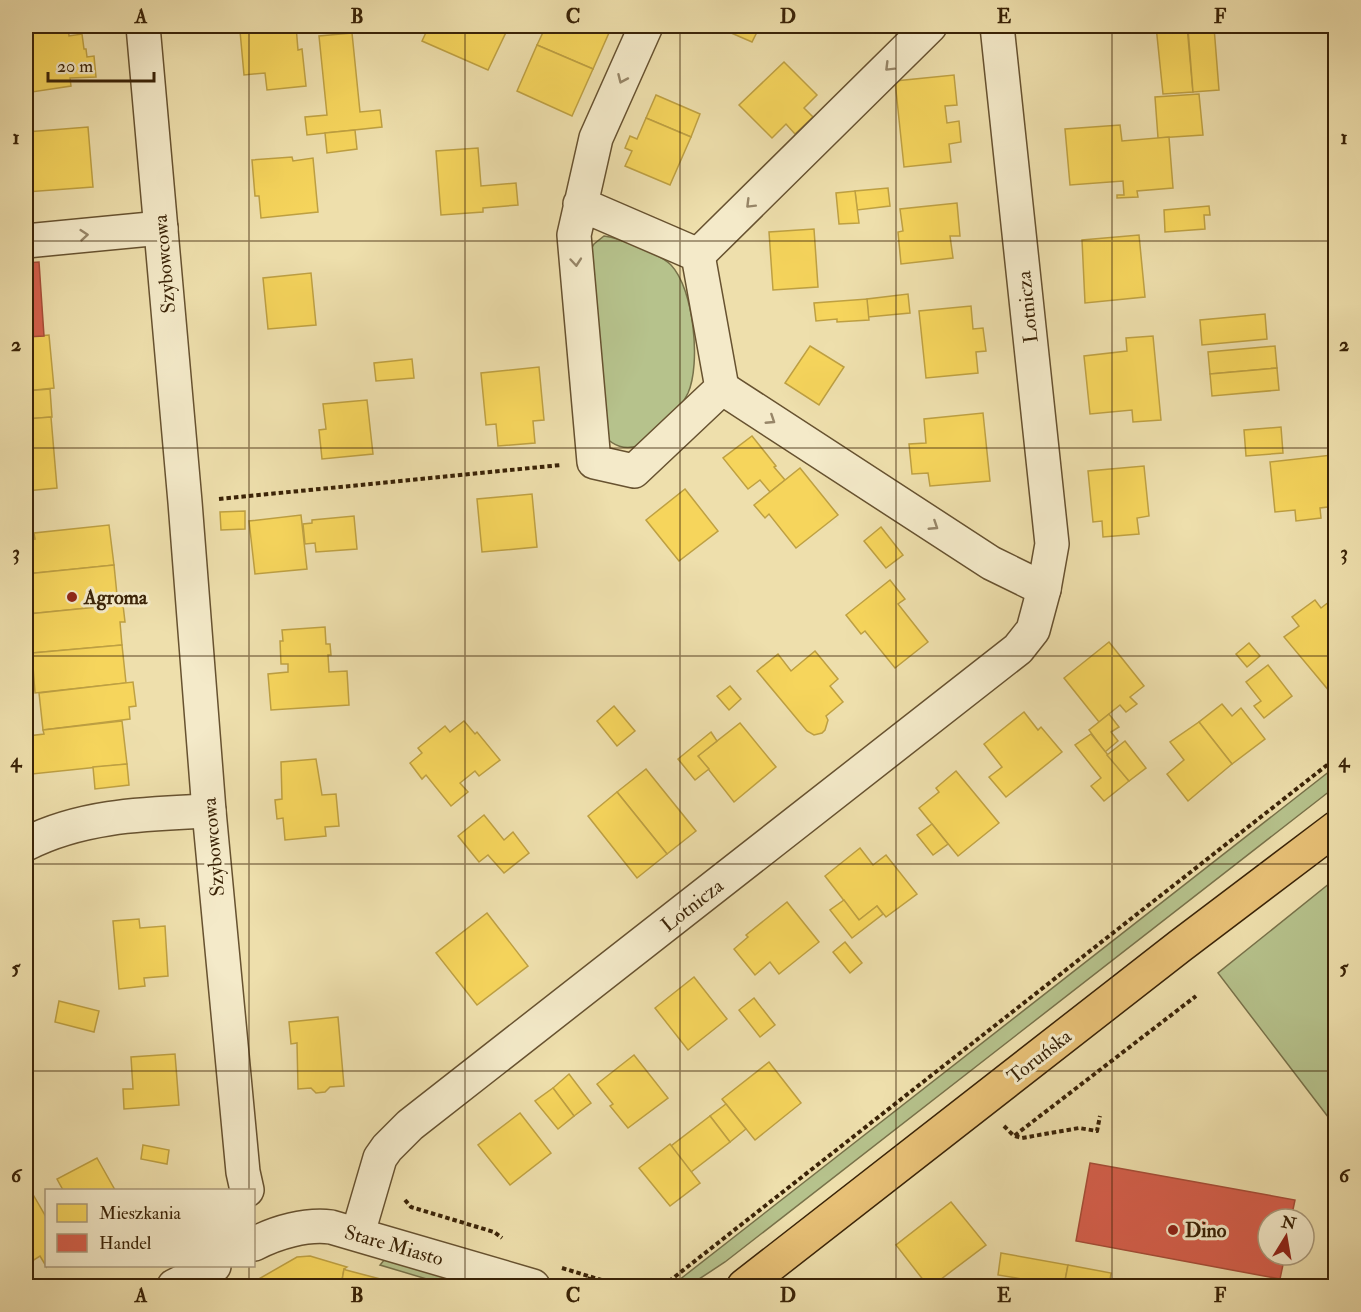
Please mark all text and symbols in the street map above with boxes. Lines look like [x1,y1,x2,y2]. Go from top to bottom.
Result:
text: A [134,4,148,29]
text: B [350,4,364,29]
text: C [566,4,580,29]
text: D [780,4,796,29]
text: E [997,4,1012,29]
text: F [1214,4,1227,29]
scale bar [48,45,154,83]
text: 20 m [57,55,93,78]
one-way arrow [885,59,896,70]
one-way arrow [617,73,629,84]
text: 1 [12,125,20,150]
text: 1 [1340,125,1348,150]
one-way arrow [746,196,757,207]
street label: Szybowcowa [148,213,181,314]
one-way arrow [79,229,88,242]
one-way arrow [569,257,582,267]
street label: Lotnicza [1011,269,1044,344]
text: 2 [11,332,21,357]
text: 2 [1339,332,1349,357]
one-way arrow [764,412,775,423]
one-way arrow [928,519,938,531]
text: 3 [12,540,20,565]
text: 3 [1340,540,1348,565]
place label: Agroma [83,585,148,611]
marker: Agroma [65,590,79,604]
text: 4 [10,748,23,773]
text: 4 [1338,748,1351,773]
street label: Szybowcowa [197,796,230,897]
street label: Lotnicza [656,873,729,937]
text: 5 [12,955,22,980]
text: 5 [1340,955,1350,980]
street label: Toruńska [1002,1023,1077,1089]
text: 6 [11,1163,23,1188]
text: 6 [1339,1163,1351,1188]
legend [45,1189,255,1267]
text: Mieszkania [99,1202,181,1225]
north arrow [1256,1207,1316,1267]
text: N [1279,1212,1298,1235]
place label: Dino [1185,1218,1227,1243]
street label: Stare Miasto [342,1219,446,1271]
marker: Dino [1166,1223,1180,1237]
text: Handel [99,1232,152,1255]
text: A [134,1283,148,1308]
text: B [350,1283,364,1308]
text: C [566,1283,580,1308]
text: D [780,1283,796,1308]
text: E [997,1283,1012,1308]
text: F [1214,1283,1227,1308]

